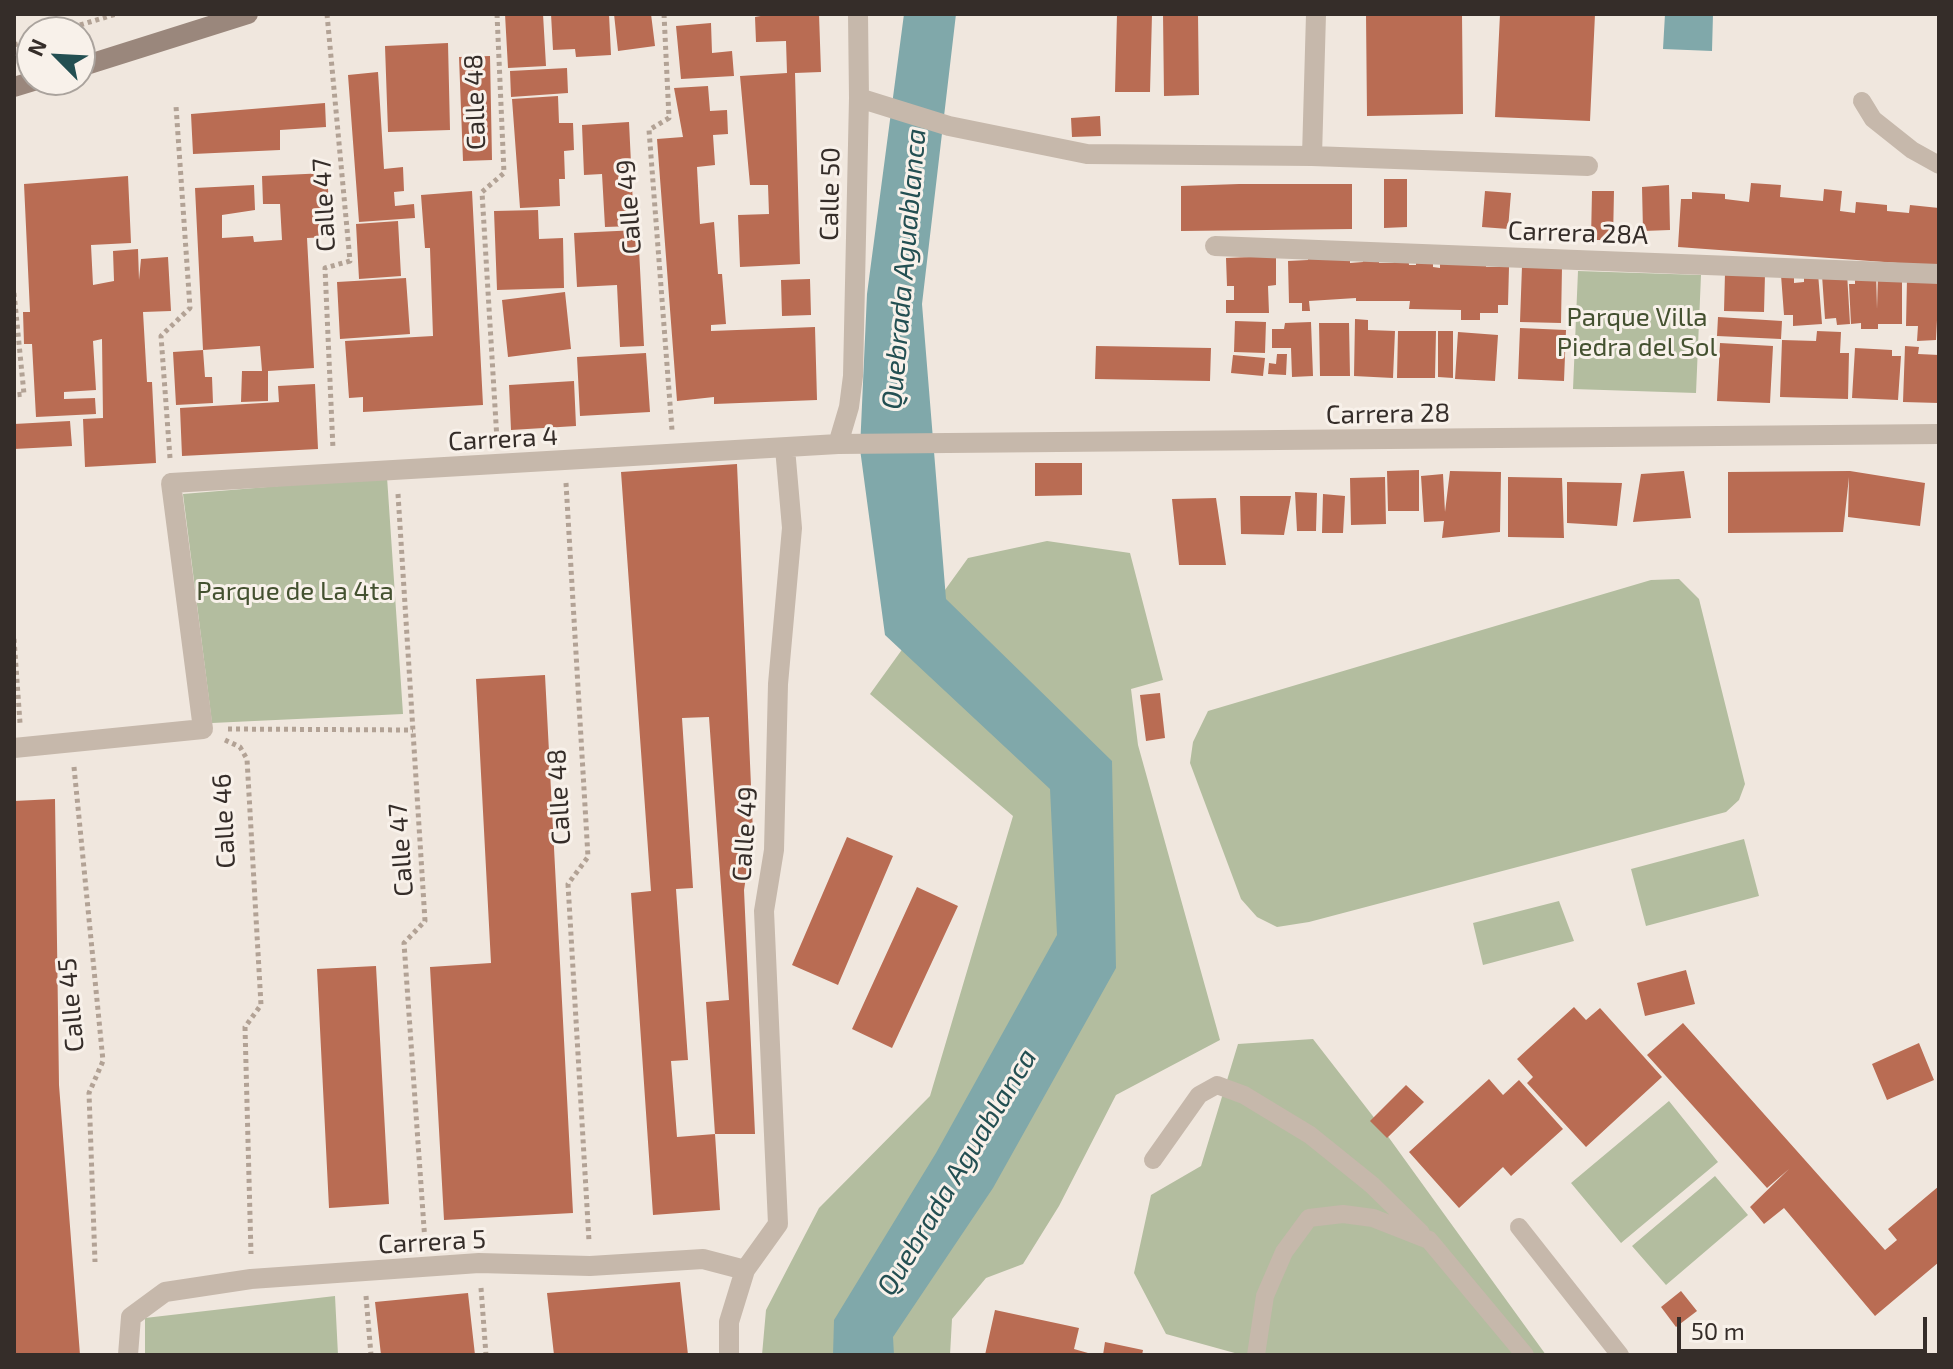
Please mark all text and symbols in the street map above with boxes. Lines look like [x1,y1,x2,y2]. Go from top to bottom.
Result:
north arrow [16,16,96,96]
text: N [21,35,51,60]
street label: Calle 48 [458,53,492,151]
water label: Quebrada Aguablanca [875,127,933,411]
street label: Calle 50 [814,147,846,241]
street label: Calle 47 [306,157,342,253]
street label: Calle 49 [610,158,648,256]
street label: Carrera 28A [1507,215,1649,251]
park label: Parque Villa Piedra del Sol [1557,301,1717,362]
street label: Carrera 28 [1326,397,1450,431]
street label: Carrera 4 [447,421,559,457]
park label: Parque de La 4ta [196,575,394,607]
street label: Calle 48 [541,748,577,846]
street label: Calle 46 [206,773,242,869]
street label: Calle 49 [726,785,764,883]
street label: Calle 47 [382,802,420,898]
street label: Calle 45 [51,957,91,1053]
water label: Quebrada Aguablanca [870,1042,1044,1302]
street label: Carrera 5 [377,1224,487,1260]
scale bar [1681,1301,1931,1351]
text: 50 m [1691,1316,1745,1345]

